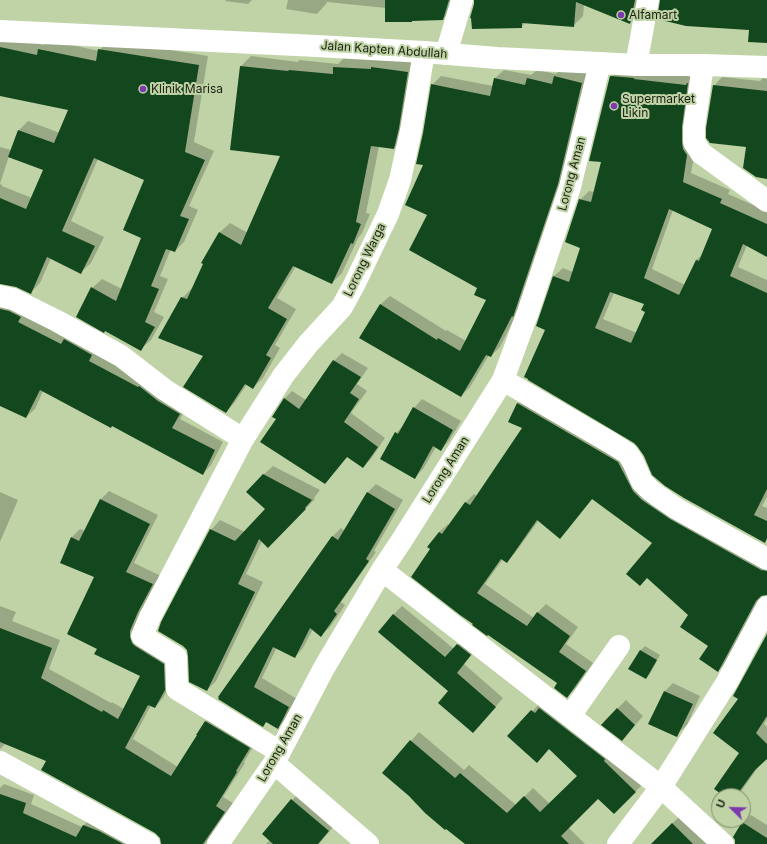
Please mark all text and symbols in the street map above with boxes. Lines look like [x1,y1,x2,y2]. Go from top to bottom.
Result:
place label: Alfamart [629,8,677,22]
marker: Alfamart [616,10,626,20]
street label: Jalan Kapten Abdullah [320,38,448,62]
place label: Klinik Marisa [151,82,223,96]
marker: Klinik Marisa [138,84,148,94]
place label: Supermarket Likin [622,92,695,120]
marker: Supermarket Likin [609,101,619,111]
street label: Lorong Aman [555,135,589,213]
street label: Lorong Warga [341,221,389,299]
street label: Lorong Aman [420,434,472,506]
street label: Lorong Aman [255,712,305,784]
north arrow [711,788,751,828]
text: U [713,797,729,810]

